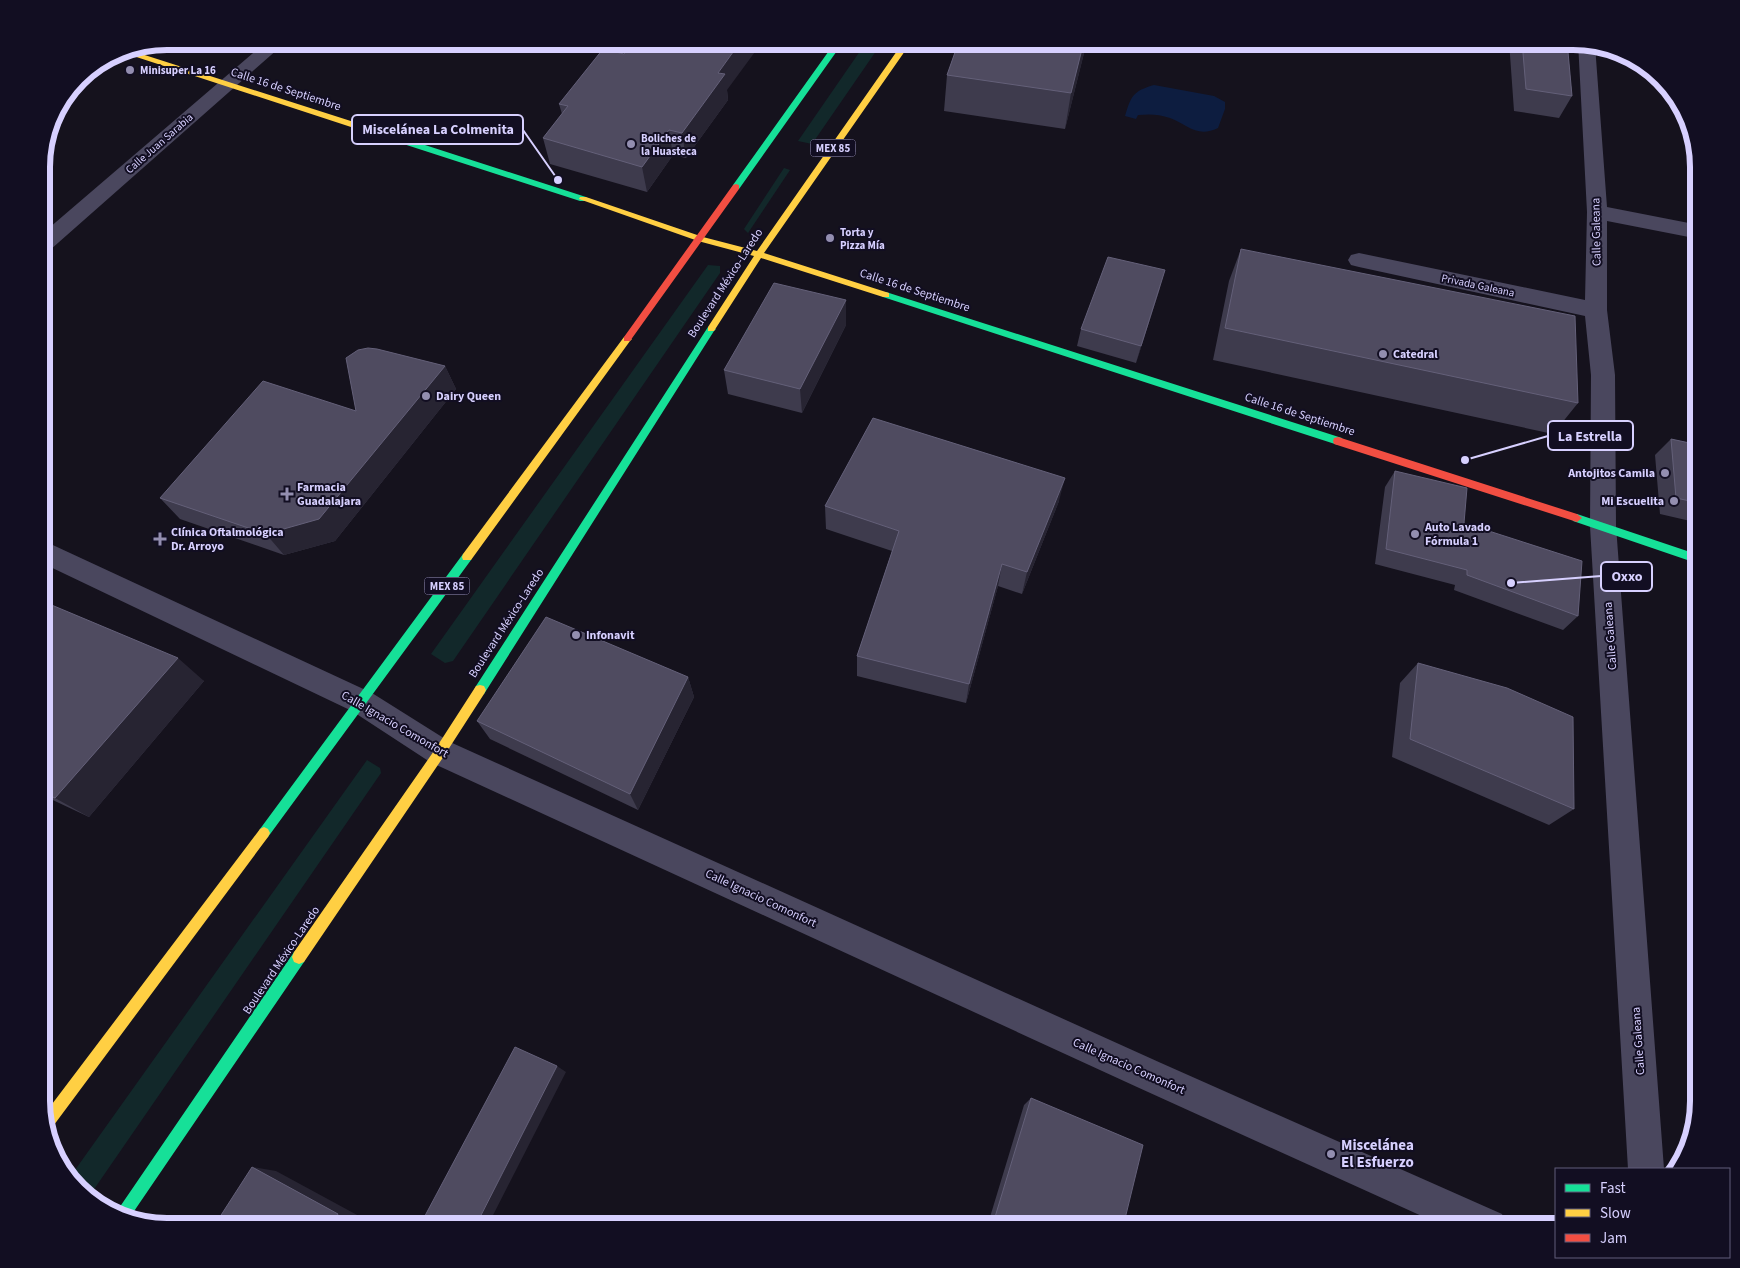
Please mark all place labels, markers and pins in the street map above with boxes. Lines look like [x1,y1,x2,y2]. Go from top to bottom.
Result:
place label: Minisuper La 16 [140,63,216,78]
marker: Minisuper La 16 [124,64,136,76]
callout: Miscelánea La Colmenita [352,115,523,144]
place label: Boliches de la Huasteca [641,131,697,159]
marker: Boliches de la Huasteca [625,138,637,150]
place label: Torta y Pizza Mía [840,225,885,253]
marker: Torta y Pizza Mía [824,232,836,244]
place label: Catedral [1393,346,1438,363]
marker: Catedral [1377,348,1389,360]
place label: Dairy Queen [436,388,501,405]
marker: Dairy Queen [420,390,432,402]
callout: La Estrella [1548,421,1633,450]
place label: Antojitos Camila [1567,465,1655,482]
marker: Antojitos Camila [1659,467,1671,479]
place label: Farmacia Guadalajara [297,479,361,510]
marker: Farmacia Guadalajara [281,488,293,500]
place label: Mi Escuelita [1601,493,1664,510]
marker: Mi Escuelita [1668,495,1680,507]
place label: Auto Lavado Fórmula 1 [1424,519,1491,550]
place label: Clínica Oftalmológica Dr. Arroyo [171,524,284,555]
marker: Auto Lavado Fórmula 1 [1409,528,1421,540]
marker: Clínica Oftalmológica Dr. Arroyo [153,532,167,546]
callout: Oxxo [1601,562,1652,591]
place label: Infonavit [586,627,635,644]
marker: Infonavit [570,629,582,641]
place label: Miscelánea El Esfuerzo [1341,1135,1414,1173]
marker: Miscelánea El Esfuerzo [1325,1148,1337,1160]

